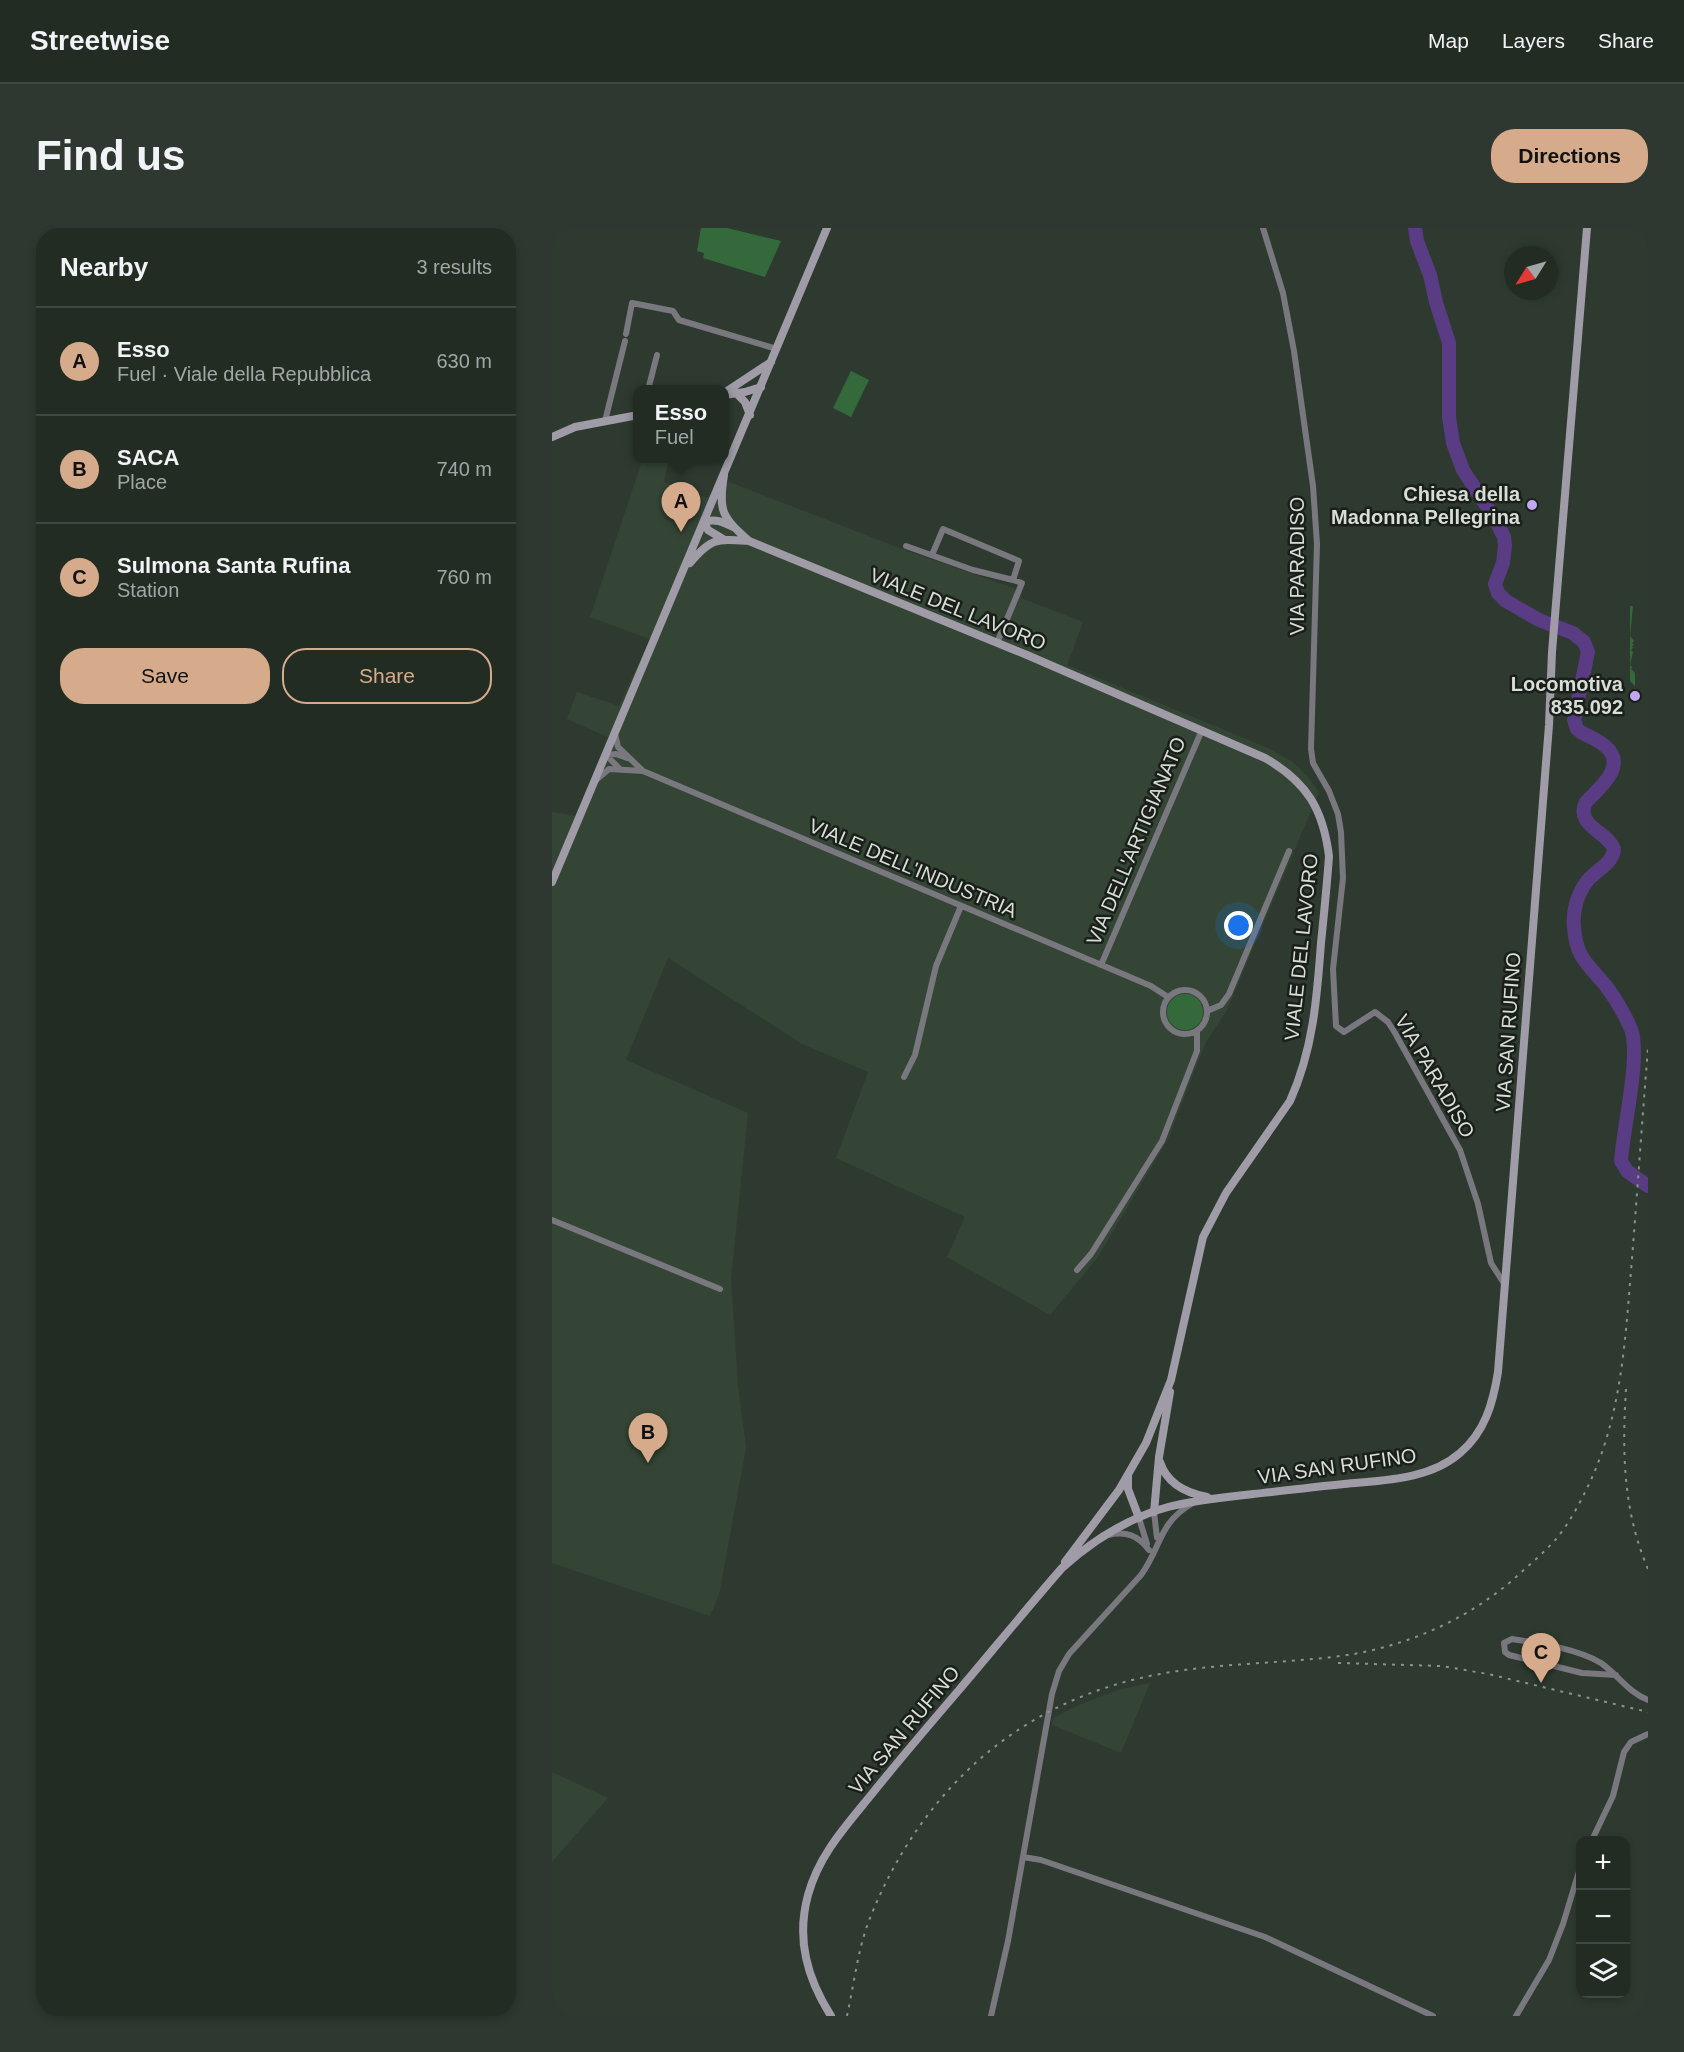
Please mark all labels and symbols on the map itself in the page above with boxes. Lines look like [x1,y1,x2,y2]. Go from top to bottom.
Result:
north arrow [1504,246,1558,300]
pin: A [662,482,700,532]
place label: Chiesa della Madonna Pellegrina [1331,483,1521,528]
street label: VIA PARADISO [1286,497,1308,635]
marker: Chiesa della Madonna Pellegrina [1525,498,1539,512]
street label: VIALE DEL LAVORO [867,564,1049,654]
place label: Locomotiva 835.092 [1511,673,1624,718]
marker: Locomotiva 835.092 [1628,689,1642,703]
street label: VIA DELL'ARTIGIANATO [1082,734,1190,948]
street label: VIALE DELL'INDUSTRIA [806,814,1021,922]
street label: VIALE DEL LAVORO [1280,852,1322,1042]
your location [1224,911,1253,940]
street label: VIA SAN RUFINO [1491,951,1525,1113]
street label: VIA PARADISO [1391,1010,1479,1142]
pin: B [628,1414,668,1463]
street label: VIA SAN RUFINO [1256,1444,1418,1488]
pin: C [1522,1634,1560,1683]
street label: VIA SAN RUFINO [844,1662,964,1798]

